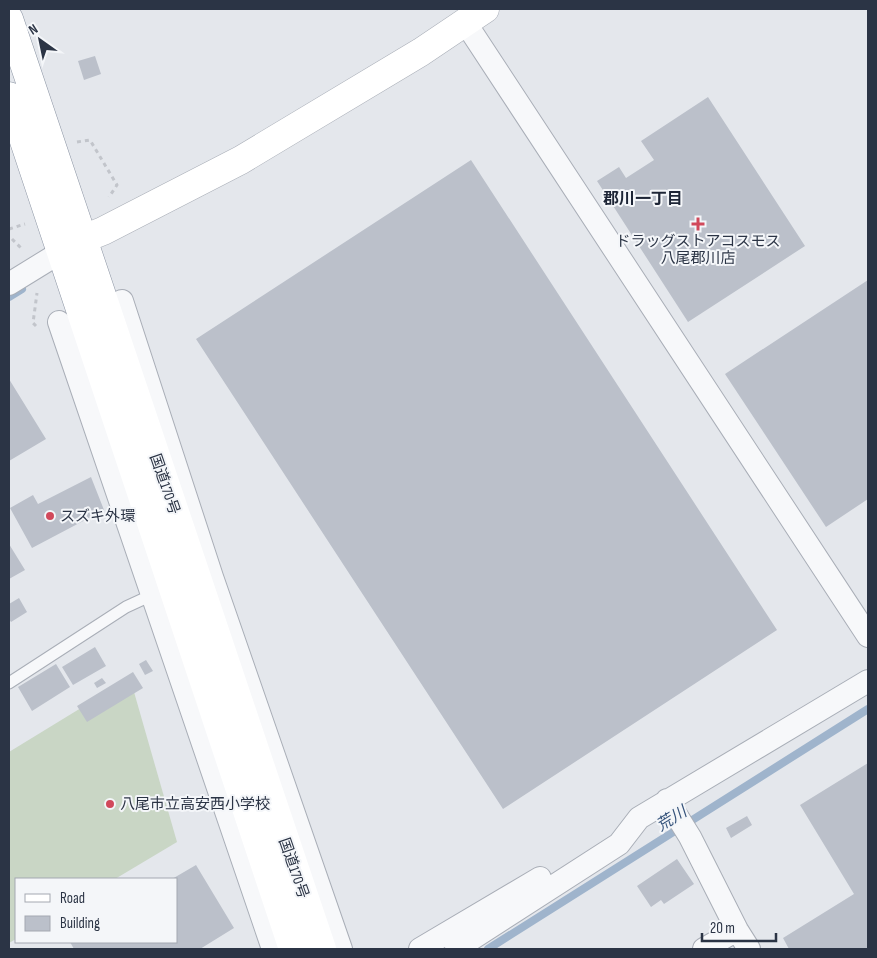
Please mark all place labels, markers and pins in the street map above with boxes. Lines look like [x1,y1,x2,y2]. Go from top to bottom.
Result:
marker: ドラッグストアコスモス 八尾郡川店 [692,218,704,230]
place label: ドラッグストアコスモス 八尾郡川店 [615,232,781,268]
place label: スズキ外環 [60,507,135,526]
marker: スズキ外環 [44,510,56,522]
place label: 八尾市立高安西小学校 [120,795,270,814]
marker: 八尾市立高安西小学校 [104,798,116,810]

